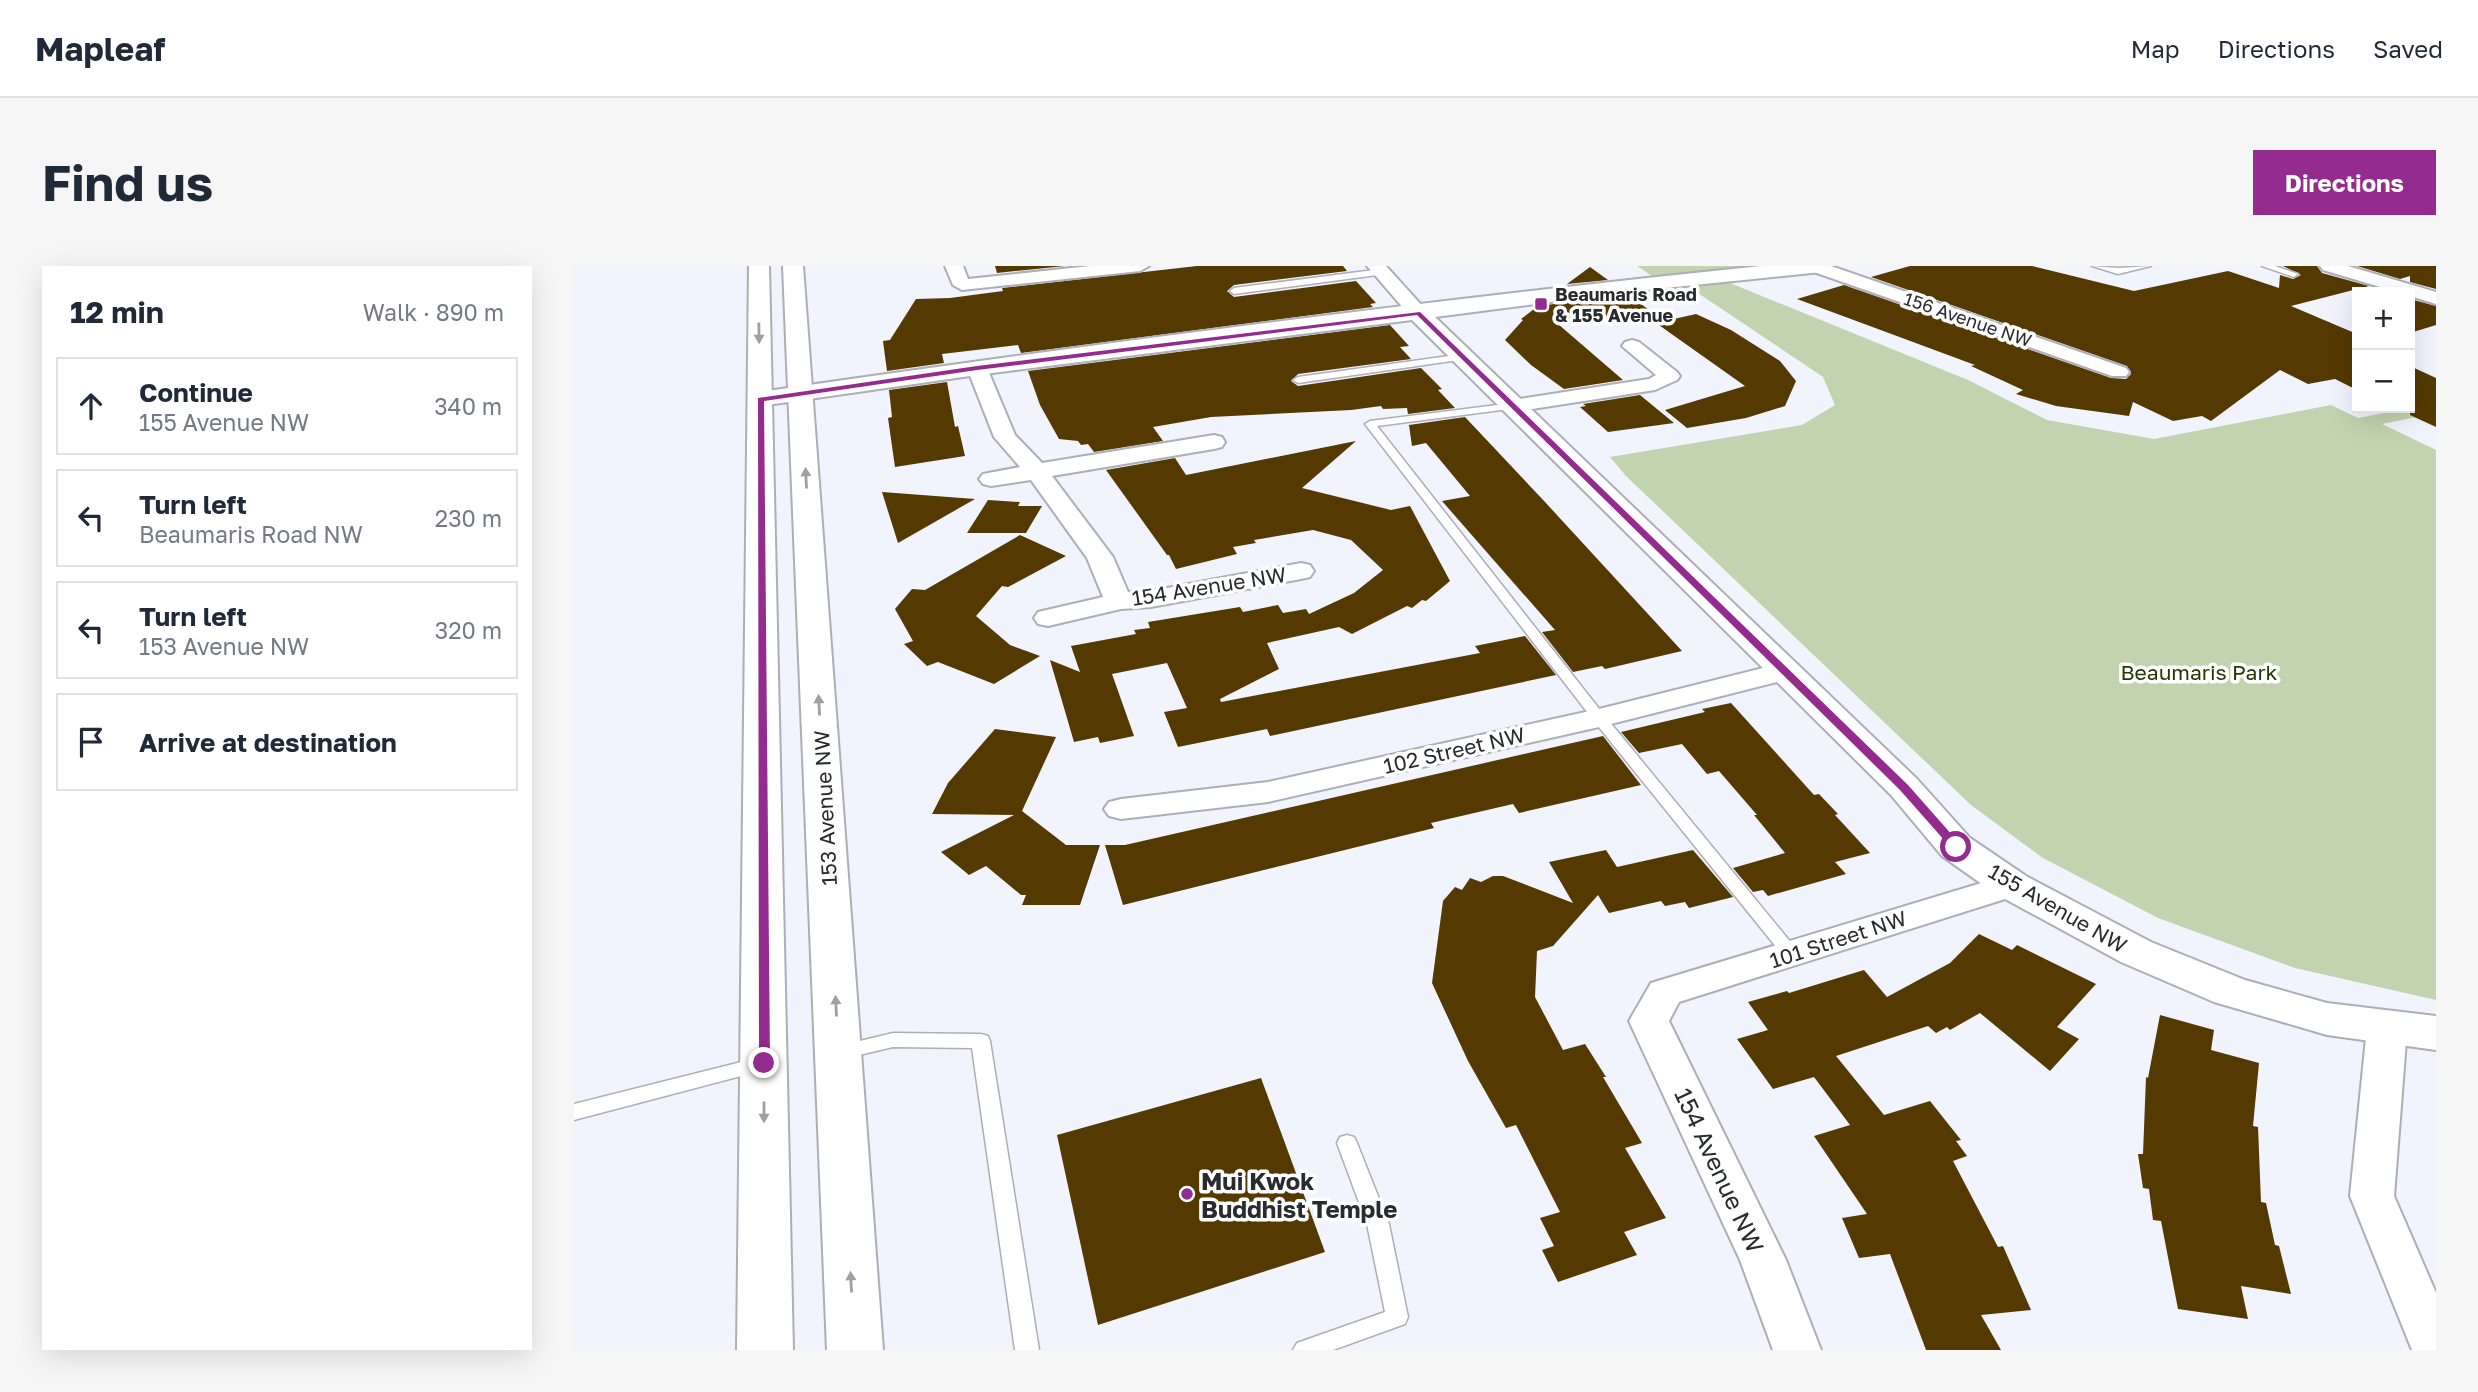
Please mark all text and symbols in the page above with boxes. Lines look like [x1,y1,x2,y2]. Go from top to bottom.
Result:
text: Mapleaf [35,29,165,68]
text: Map [2131,34,2180,63]
text: Directions [2218,34,2335,63]
text: Saved [2373,34,2443,63]
button: Directions [2253,150,2436,215]
text: Find us [42,153,213,212]
place label: Beaumaris Road & 155 Avenue [1555,283,1697,326]
street label: 156 Avenue NW [1901,287,2035,351]
map controls [2352,287,2415,413]
button: + [2352,287,2415,350]
text: 12 min [70,294,164,330]
marker: Beaumaris Road & 155 Avenue [1533,296,1549,312]
text: Walk · 890 m [363,298,504,326]
one-way arrow [754,322,765,344]
button: − [2352,350,2415,413]
text: Continue [139,377,253,408]
icon: ahead [72,387,110,425]
text: 340 m [434,392,502,420]
text: 155 Avenue NW [139,408,309,436]
one-way arrow [801,467,812,489]
text: Turn left [139,489,247,520]
icon: left [72,499,110,537]
text: 230 m [435,504,502,532]
text: Beaumaris Road NW [139,520,363,548]
street label: 154 Avenue NW [1130,561,1288,611]
text: Turn left [139,601,247,632]
icon: left [72,611,110,649]
text: 320 m [435,616,502,644]
text: 153 Avenue NW [139,632,309,660]
park label: Beaumaris Park [2121,659,2278,685]
one-way arrow [813,694,824,716]
street label: 102 Street NW [1381,721,1527,779]
icon: arrive [72,723,110,761]
text: Arrive at destination [139,727,397,758]
street label: 153 Avenue NW [808,730,842,886]
route start [1940,831,1971,862]
street label: 155 Avenue NW [1984,858,2132,958]
street label: 101 Street NW [1766,905,1910,973]
one-way arrow [830,995,841,1017]
route end [748,1047,779,1078]
street label: 154 Avenue NW [1669,1083,1771,1257]
one-way arrow [758,1102,770,1124]
place label: Mui Kwok Buddhist Temple [1201,1166,1397,1223]
marker: Mui Kwok Buddhist Temple [1179,1186,1195,1202]
one-way arrow [846,1271,857,1293]

